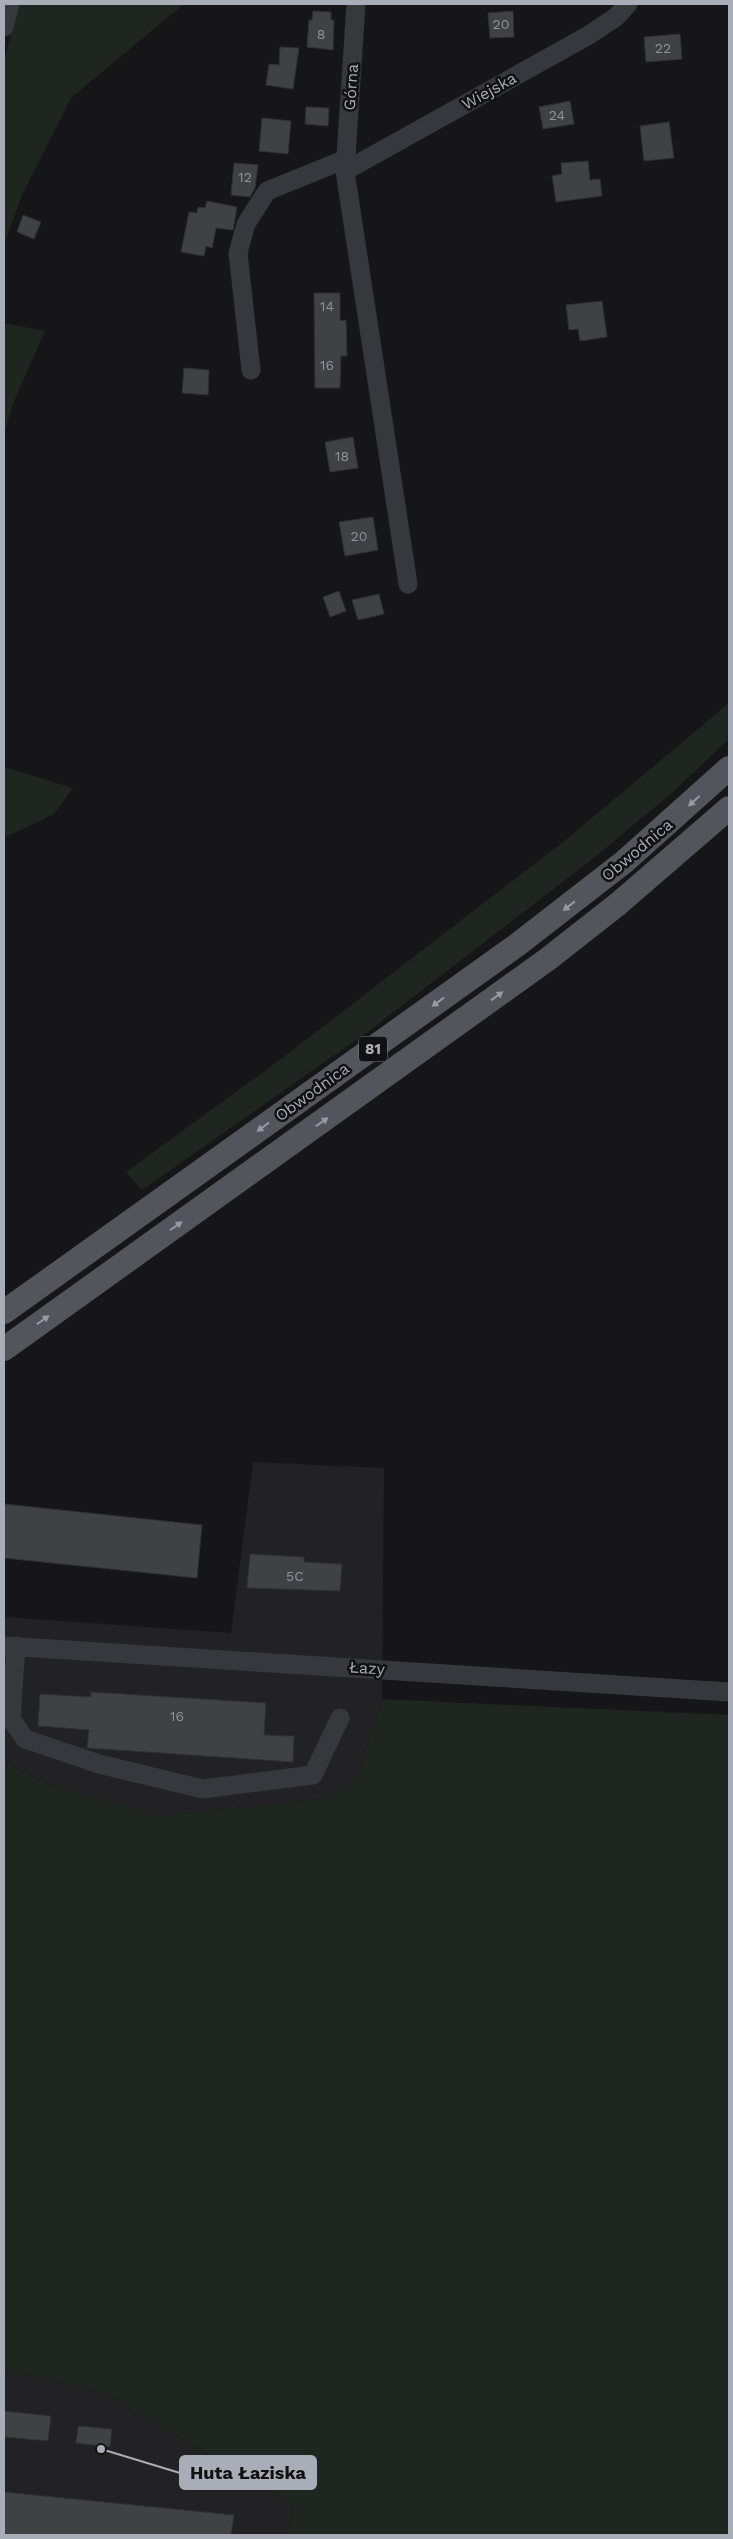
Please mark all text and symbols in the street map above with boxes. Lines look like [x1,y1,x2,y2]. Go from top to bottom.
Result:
house number: 20 [493,16,509,32]
house number: 8 [317,26,325,42]
house number: 22 [655,40,671,56]
street label: Górna [340,63,362,111]
street label: Wiejska [458,68,520,114]
house number: 24 [549,107,565,123]
house number: 12 [238,169,252,185]
house number: 14 [320,298,334,314]
house number: 16 [320,357,334,373]
house number: 18 [335,448,349,464]
house number: 20 [351,528,367,544]
one-way arrow [688,795,700,807]
street label: Obwodnica [598,815,676,885]
one-way arrow [563,900,576,911]
one-way arrow [490,991,504,1001]
one-way arrow [431,997,445,1007]
road number: 81 [359,1036,387,1062]
street label: Obwodnica [271,1059,353,1125]
one-way arrow [316,1117,329,1127]
one-way arrow [257,1122,270,1132]
one-way arrow [169,1221,183,1231]
one-way arrow [37,1315,50,1325]
house number: 5C [286,1568,304,1584]
street label: Łazy [348,1657,386,1679]
house number: 16 [170,1708,184,1724]
callout: Huta Łaziska [180,2456,316,2489]
text: Huta Łaziska [190,2462,307,2483]

